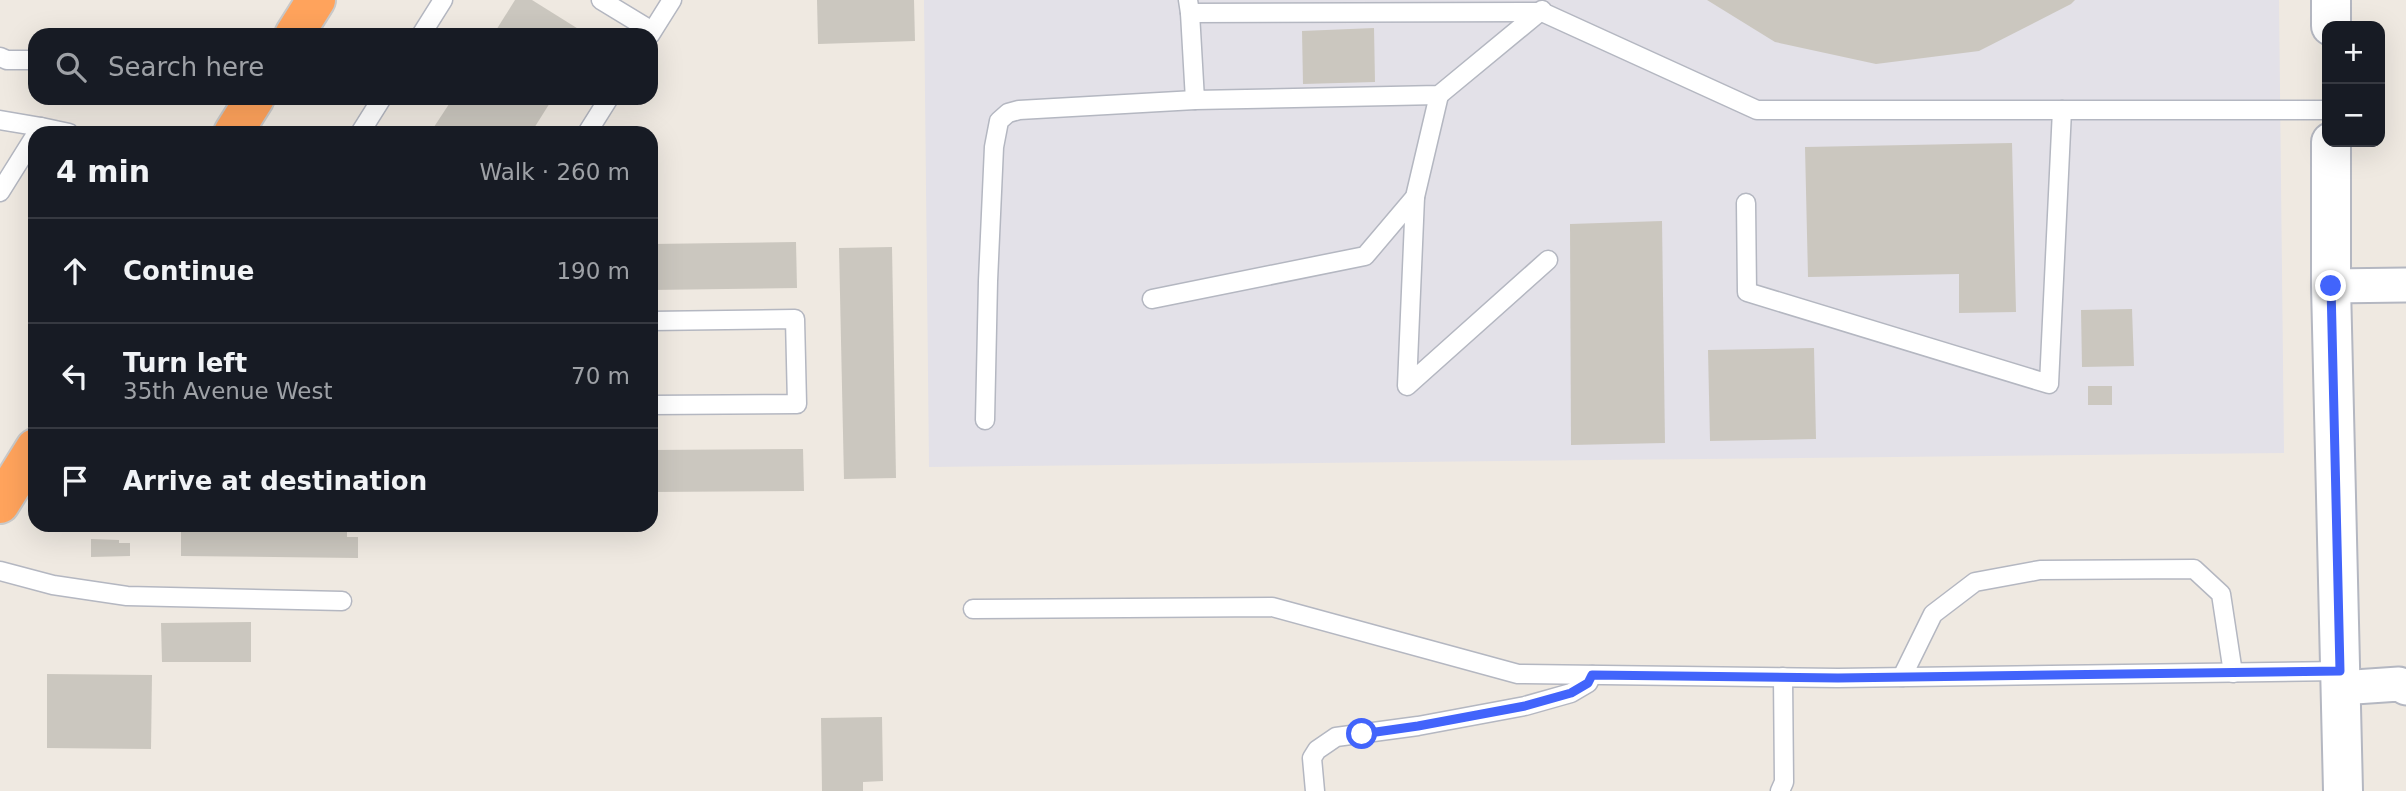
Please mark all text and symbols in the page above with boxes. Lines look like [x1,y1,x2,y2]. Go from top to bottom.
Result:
map controls [2322,21,2385,147]
button: + [2322,21,2385,84]
search box [28,28,658,105]
icon: search [52,48,90,86]
text: Search here [108,52,264,82]
button: − [2322,84,2385,147]
text: 4 min [56,154,150,189]
text: Walk · 260 m [479,159,630,185]
icon: ahead [56,252,94,290]
text: Continue [123,256,254,286]
text: 190 m [556,258,630,284]
route end [2315,270,2346,301]
text: Turn left [123,348,247,378]
icon: left [56,357,94,395]
text: 70 m [571,363,630,389]
text: 35th Avenue West [123,378,332,404]
icon: arrive [56,462,94,500]
text: Arrive at destination [123,466,427,496]
route start [1346,718,1377,749]

